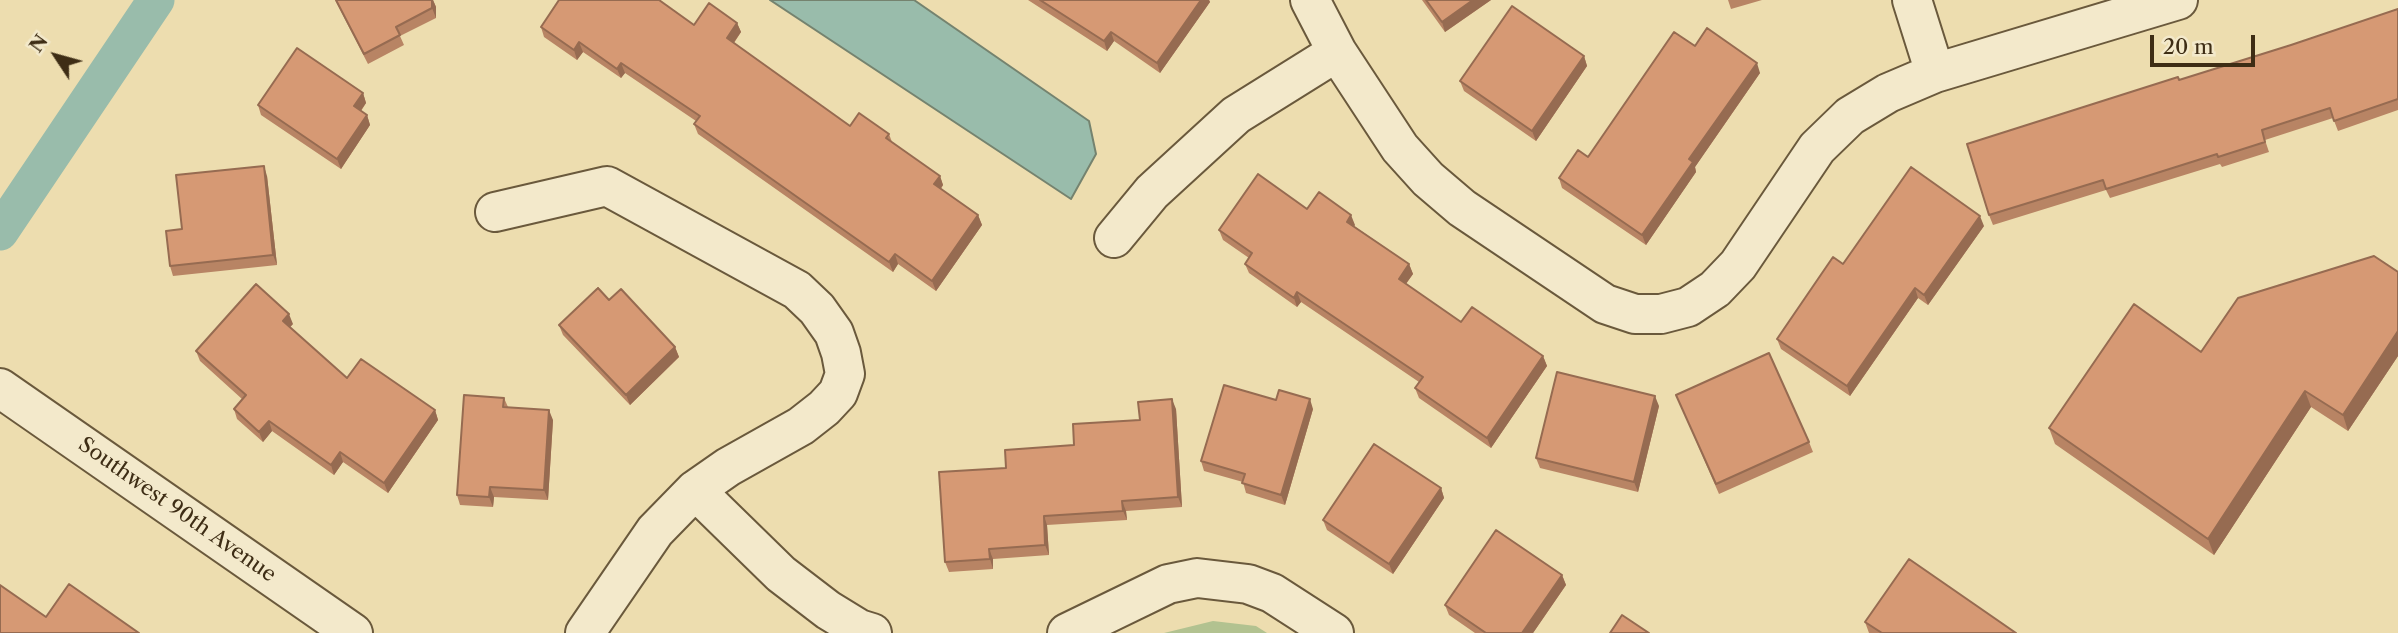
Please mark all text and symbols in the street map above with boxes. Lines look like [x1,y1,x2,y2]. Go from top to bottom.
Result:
north arrow [21,21,91,91]
scale bar [2153,21,2258,65]
text: N [24,30,53,57]
text: 20 m [2163,34,2214,59]
street label: Southwest 90th Avenue [73,432,281,588]

